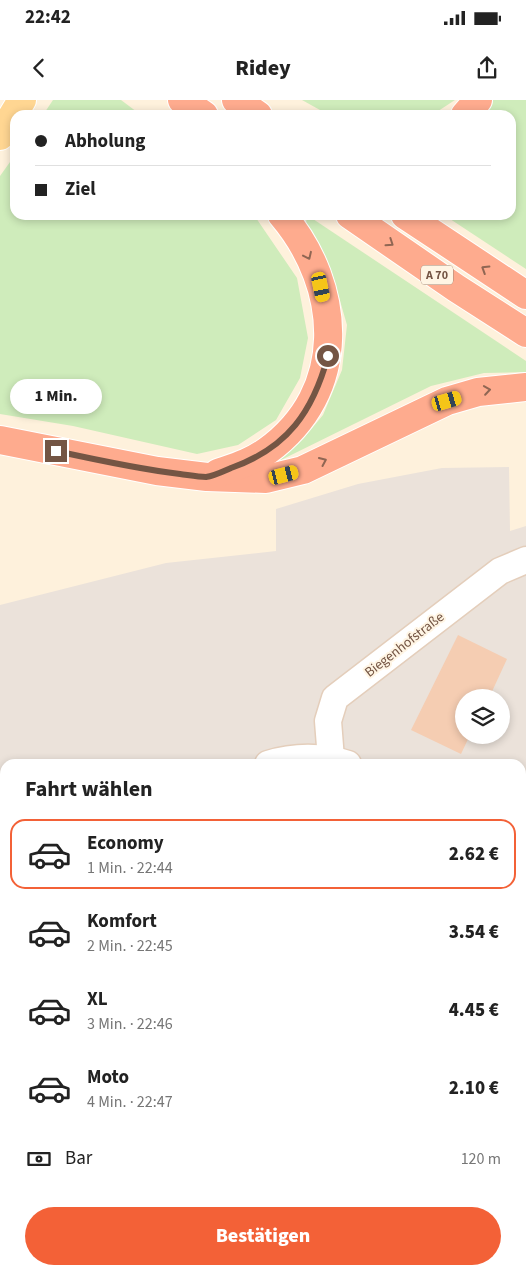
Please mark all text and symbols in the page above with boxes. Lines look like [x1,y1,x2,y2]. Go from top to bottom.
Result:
text: 22:42 [25,4,71,31]
text: Ridey [235,52,291,84]
icon: back [25,54,53,82]
icon: share [473,54,501,82]
text: Abholung [65,128,145,155]
text: Ziel [65,176,96,203]
one-way arrow [384,237,393,246]
one-way arrow [302,251,312,260]
road number: A 70 [421,266,453,284]
one-way arrow [481,266,490,275]
car [310,271,331,303]
route start [317,345,339,367]
callout: 1 Min. [10,378,102,414]
text: 1 Min. [35,385,77,407]
one-way arrow [483,386,492,396]
car [430,390,463,412]
route end [45,440,67,462]
one-way arrow [318,457,327,468]
car [267,464,300,486]
street label: Biegenhofstraße [361,607,449,682]
map controls [455,689,510,744]
button: layers [455,689,510,744]
text: Fahrt wählen [25,773,153,805]
text: Economy [87,830,164,857]
icon: car [27,832,72,877]
text: 2.62 € [449,841,499,868]
text: 1 Min. · 22:44 [87,857,173,879]
text: Komfort [87,908,157,935]
icon: car [27,910,72,955]
text: 3.54 € [449,919,499,946]
text: 2 Min. · 22:45 [87,935,173,957]
text: XL [87,986,108,1013]
icon: car [27,988,72,1033]
text: 4.45 € [449,997,499,1024]
text: 3 Min. · 22:46 [87,1013,173,1035]
text: Moto [87,1064,129,1091]
icon: car [27,1066,72,1111]
text: 2.10 € [449,1075,499,1102]
text: 4 Min. · 22:47 [87,1091,173,1113]
icon: cash [25,1145,53,1173]
text: Bar [65,1145,92,1172]
text: 120 m [461,1148,501,1170]
button: Bestätigen [25,1207,501,1265]

